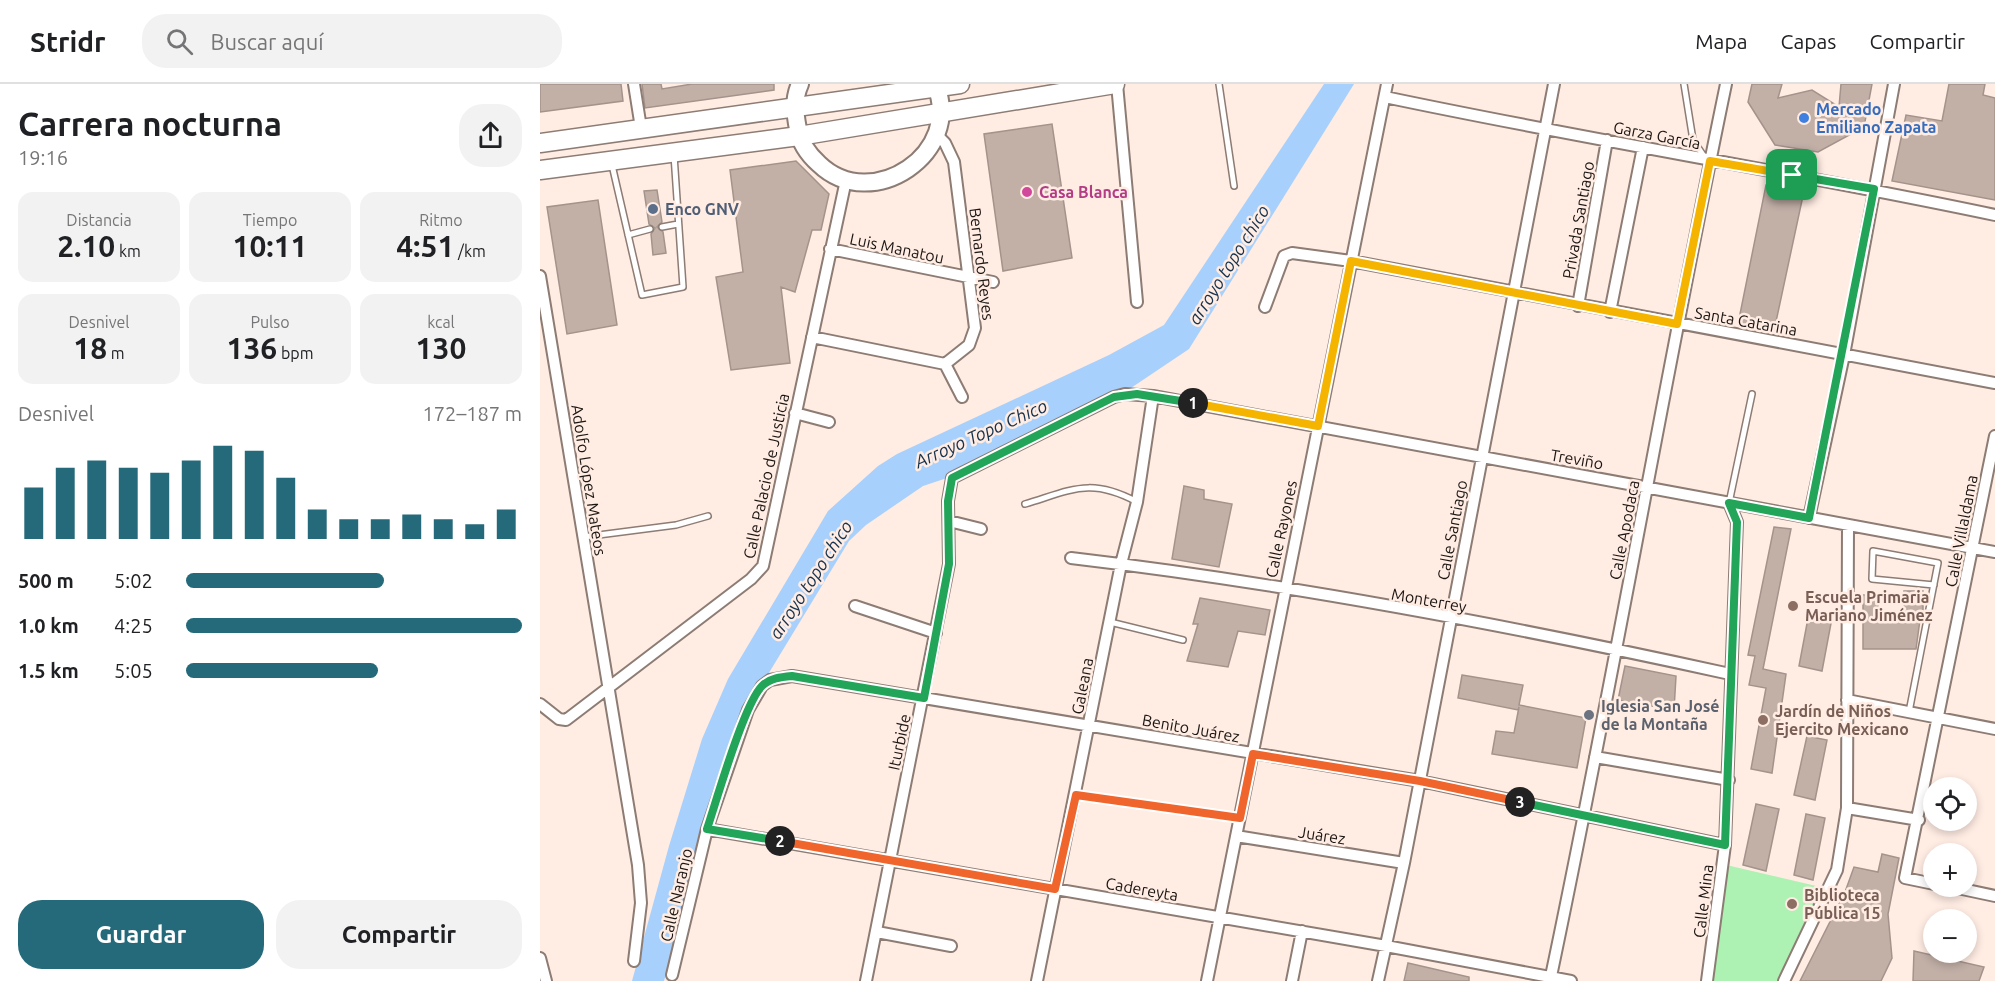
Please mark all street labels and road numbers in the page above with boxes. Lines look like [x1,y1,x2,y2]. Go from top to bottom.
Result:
street label: Garza García [1612,118,1702,152]
street label: Privada Santiago [1559,160,1597,280]
street label: Bernardo Reyes [966,207,998,321]
street label: Luis Manatou [848,229,946,267]
street label: Santa Catarina [1693,303,1799,339]
street label: Calle Palacio de Justicia [740,392,792,560]
street label: Adolfo López Mateos [568,403,610,557]
street label: Treviño [1549,445,1605,473]
street label: Calle Villaldama [1941,473,1981,589]
street label: Calle Santiago [1433,478,1471,582]
street label: Calle Rayones [1262,479,1300,579]
street label: Calle Apodaca [1606,479,1642,581]
street label: Monterrey [1390,585,1468,616]
street label: Galeana [1068,656,1096,716]
street label: Benito Juárez [1141,711,1241,745]
street label: Iturbide [884,712,914,772]
street label: Juárez [1297,822,1347,848]
street label: Calle Naranjo [657,847,695,943]
street label: Calle Mina [1690,863,1716,939]
street label: Cadereyta [1104,874,1180,904]

